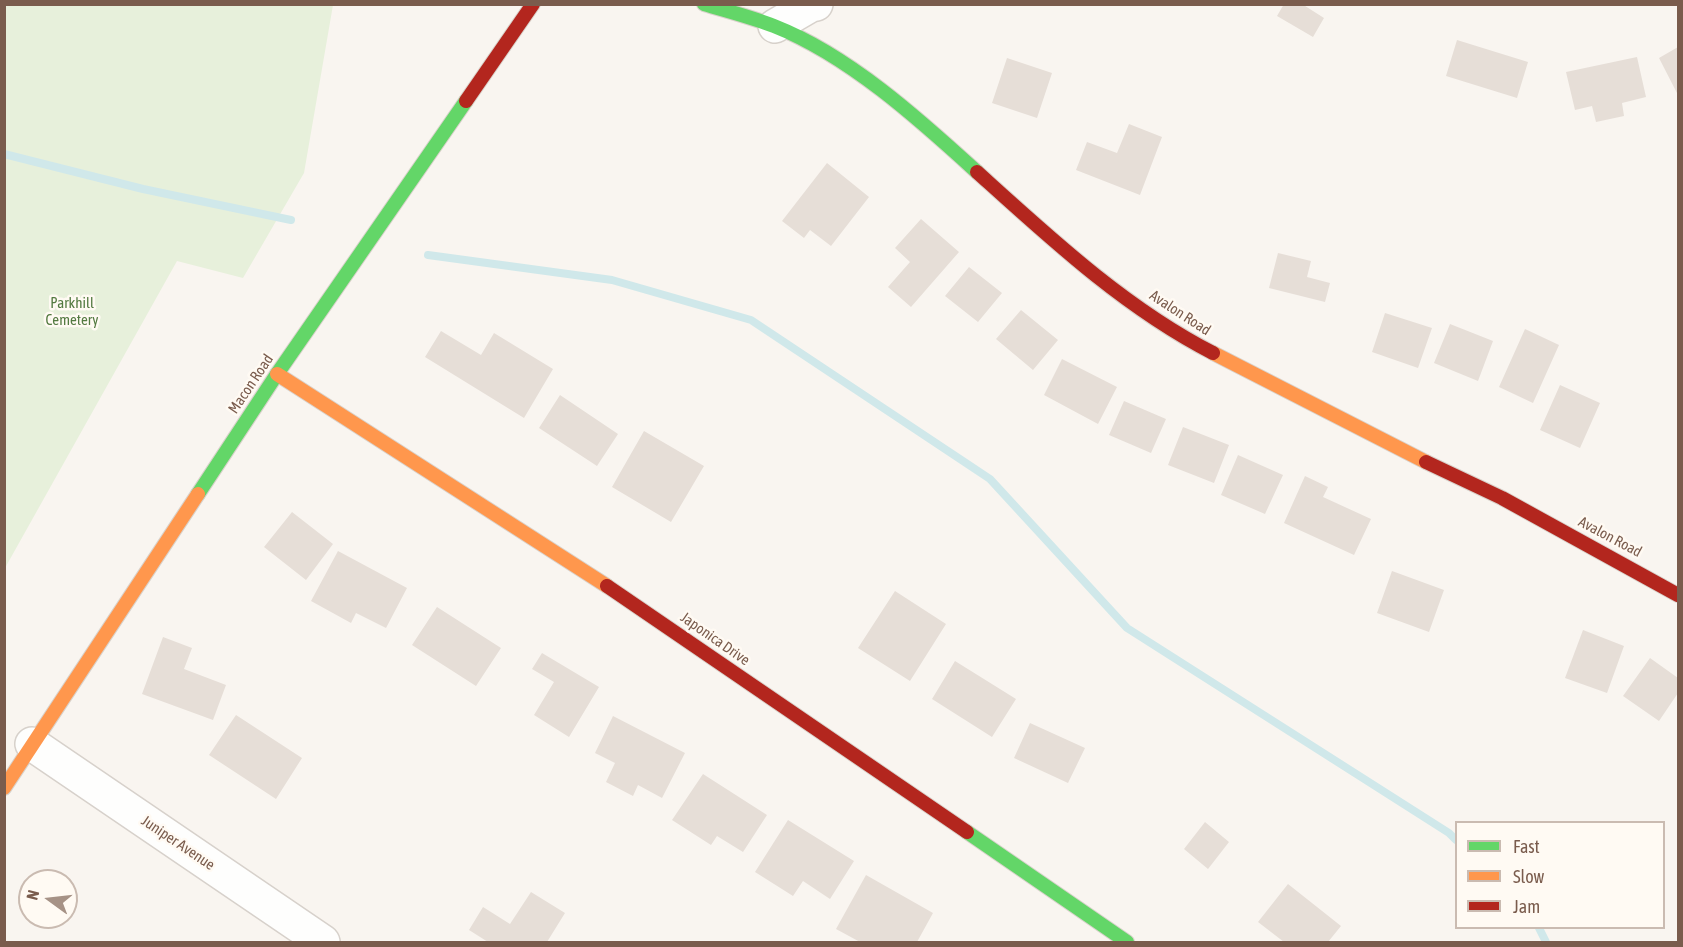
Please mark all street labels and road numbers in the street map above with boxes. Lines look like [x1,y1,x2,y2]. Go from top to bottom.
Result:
street label: Avalon Road [1146,287,1214,339]
street label: Macon Road [225,351,277,417]
street label: Avalon Road [1575,513,1645,561]
street label: Japonica Drive [677,609,753,669]
street label: Juniper Avenue [138,812,218,874]

